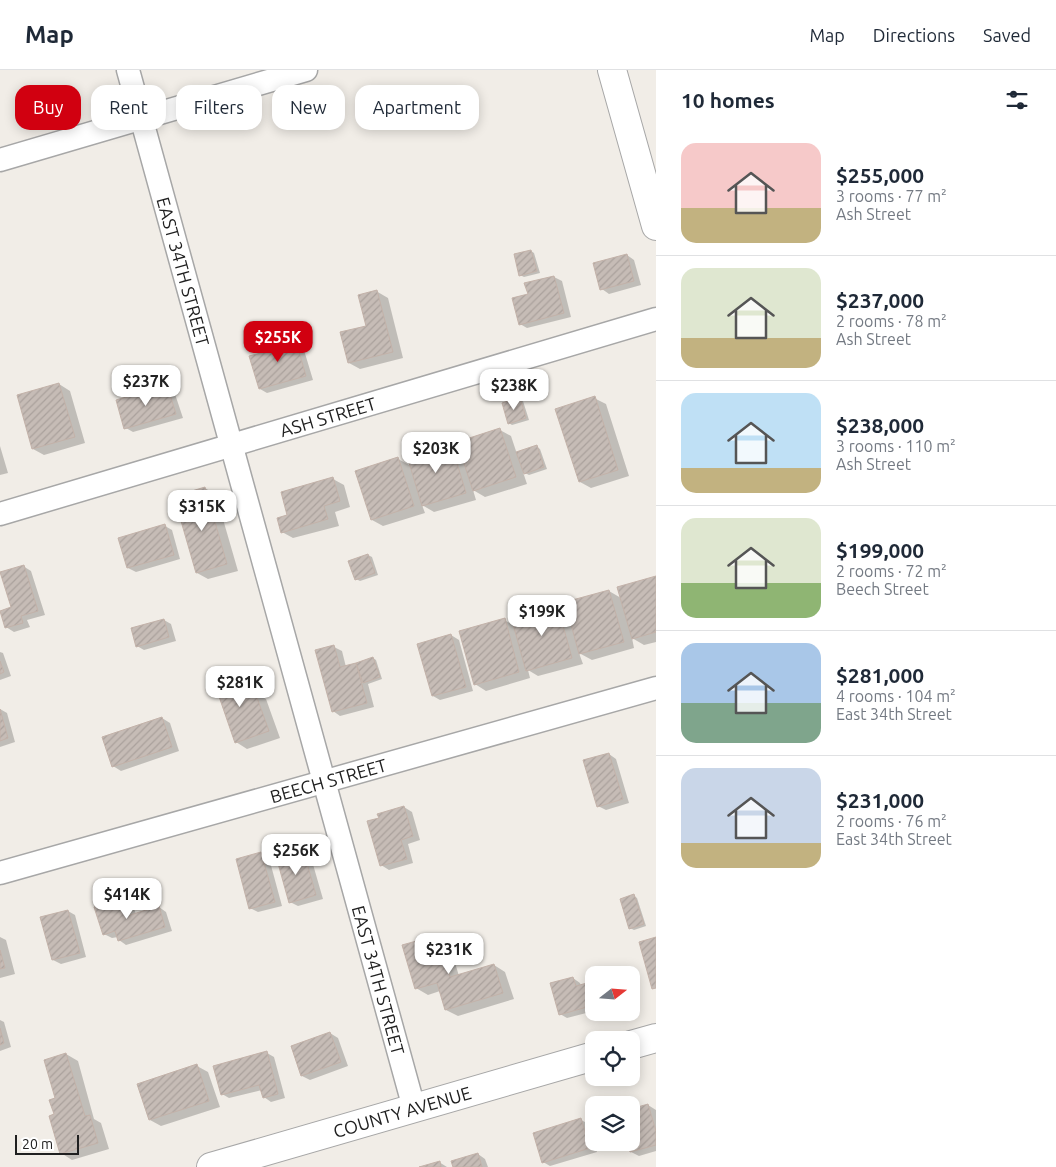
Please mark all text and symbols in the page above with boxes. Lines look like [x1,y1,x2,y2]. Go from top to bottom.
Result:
text: Map [25,21,74,48]
text: Map [809,25,845,45]
text: Directions [873,25,955,45]
text: Saved [983,25,1031,45]
chip: Buy [15,85,81,130]
chip: Rent [91,85,166,130]
chip: Filters [176,85,262,130]
chip: New [272,85,345,130]
chip: Apartment [355,85,479,130]
icon: filters [1003,86,1031,114]
text: 10 homes [681,88,775,112]
icon: home [721,163,781,223]
text: $255,000 [836,163,924,187]
text: 3 rooms · 77 m² [836,187,947,205]
street label: EAST 34TH STREET [153,195,214,348]
text: Ash Street [836,205,911,223]
icon: home [721,288,781,348]
text: $237,000 [836,288,924,312]
text: 2 rooms · 78 m² [836,312,947,330]
pin: $255K [243,320,313,363]
text: $255K [255,328,301,346]
text: Ash Street [836,330,911,348]
pin: $237K [111,364,181,407]
pin: $238K [479,368,549,411]
text: $237K [123,372,169,390]
text: $238K [491,376,537,394]
street label: ASH STREET [278,393,378,440]
icon: home [721,413,781,473]
text: $238,000 [836,413,924,437]
pin: $203K [401,432,471,474]
text: 3 rooms · 110 m² [836,437,956,455]
text: $203K [413,439,459,457]
text: Ash Street [836,455,911,473]
pin: $315K [167,490,237,532]
text: $315K [179,497,225,515]
icon: home [721,538,781,598]
text: $199,000 [836,538,924,562]
text: 2 rooms · 72 m² [836,562,947,580]
text: Beech Street [836,580,929,598]
pin: $199K [507,594,577,637]
text: $199K [519,602,565,620]
icon: home [721,663,781,723]
text: $281,000 [836,663,924,687]
pin: $281K [205,666,275,708]
text: $281K [217,673,263,691]
text: 4 rooms · 104 m² [836,687,956,705]
text: East 34th Street [836,705,952,723]
street label: BEECH STREET [268,755,389,806]
icon: home [721,788,781,848]
text: $231,000 [836,788,924,812]
text: 2 rooms · 76 m² [836,812,947,830]
text: East 34th Street [836,830,952,848]
pin: $256K [261,834,331,876]
text: $256K [273,841,319,859]
pin: $414K [92,878,162,920]
text: $414K [104,885,150,903]
street label: EAST 34TH STREET [349,903,409,1057]
pin: $231K [414,932,484,975]
text: $231K [426,940,472,958]
north arrow [585,966,640,1021]
map controls [585,966,640,1151]
button: locate [585,1031,640,1086]
street label: COUNTY AVENUE [331,1082,473,1141]
button: layers [585,1096,640,1151]
scale bar [15,1132,79,1155]
text: 20 m [22,1136,53,1152]

